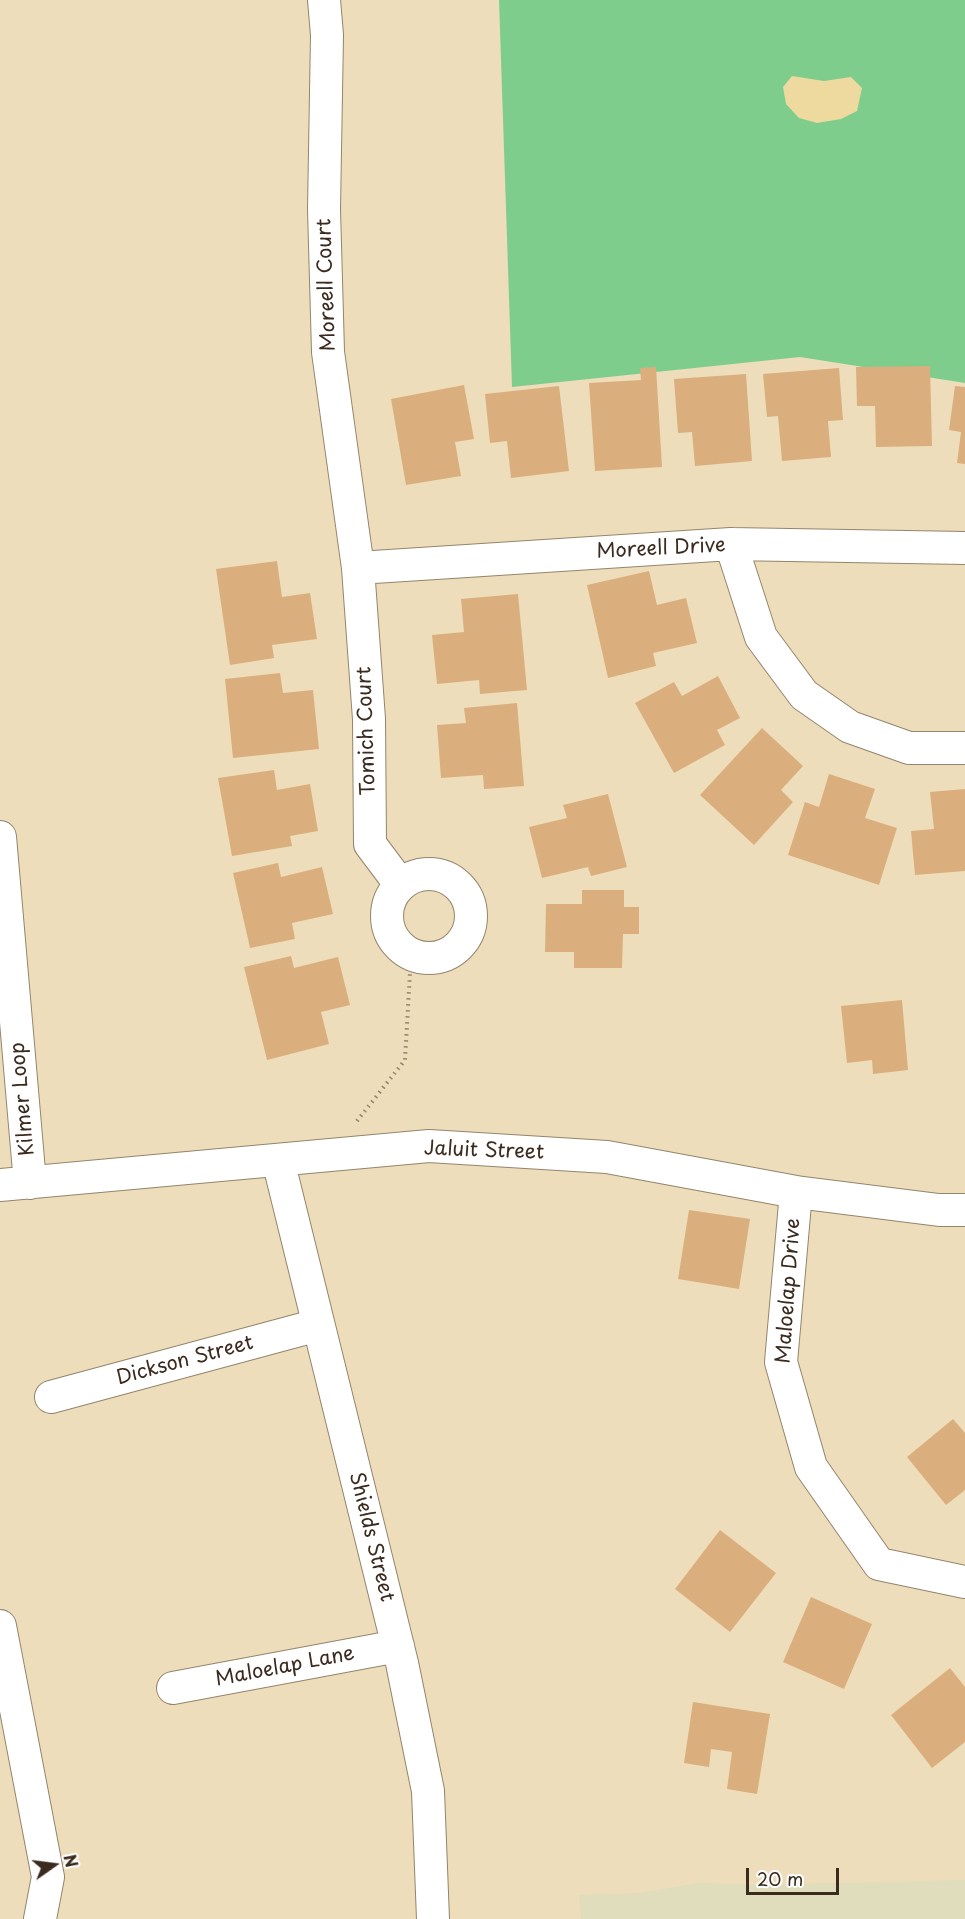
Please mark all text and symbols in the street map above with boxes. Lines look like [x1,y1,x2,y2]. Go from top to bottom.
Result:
street label: Moreell Court [313,218,341,352]
street label: Moreell Drive [596,534,726,564]
street label: Tomich Court [353,666,381,796]
street label: Kilmer Loop [6,1041,40,1157]
street label: Jaluit Street [423,1137,545,1165]
street label: Maloelap Drive [772,1218,806,1364]
street label: Dickson Street [114,1331,256,1391]
street label: Shields Street [343,1470,399,1604]
street label: Maloelap Lane [214,1642,356,1692]
north arrow [24,1835,84,1895]
text: N [58,1852,85,1870]
scale bar [749,1856,842,1894]
text: 20 m [757,1865,803,1892]

